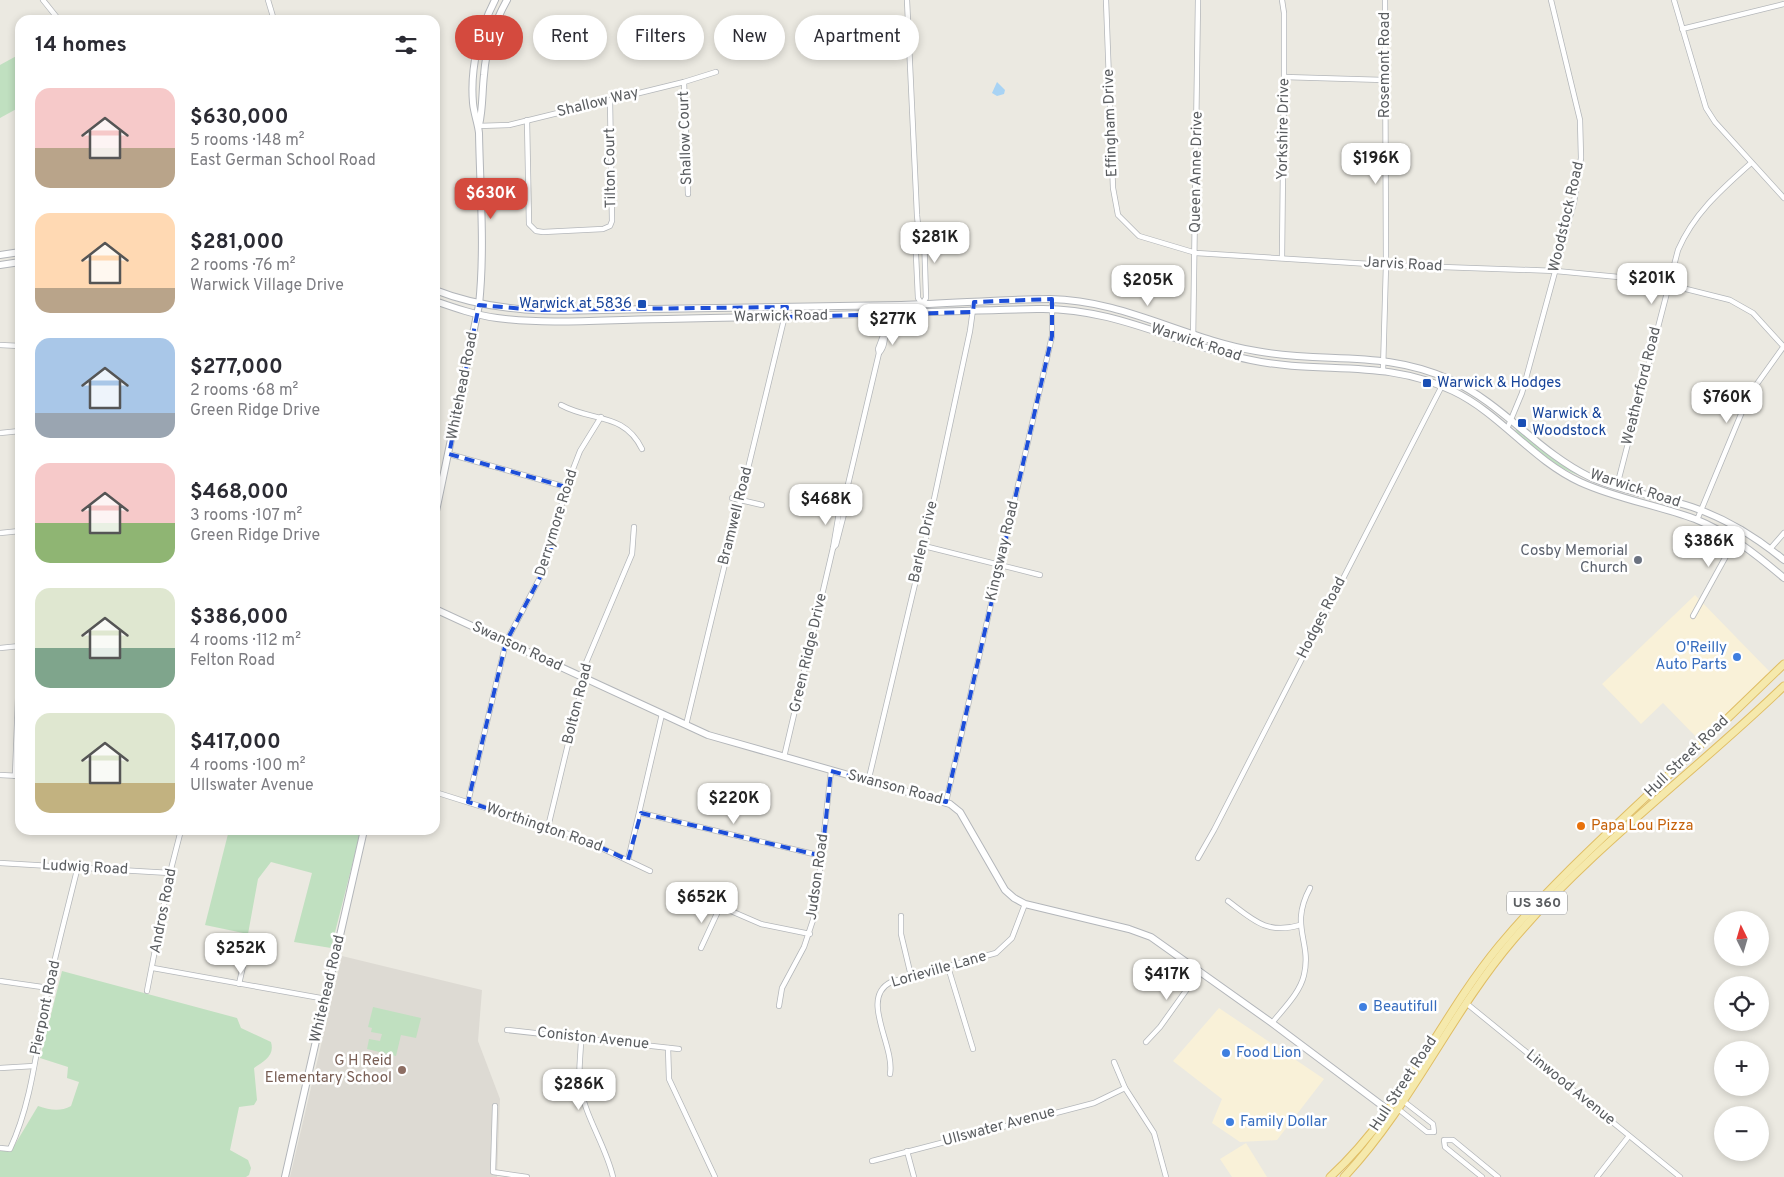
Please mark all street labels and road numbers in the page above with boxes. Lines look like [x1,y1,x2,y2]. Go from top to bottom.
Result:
street label: Rosemont Road [1376,12,1395,118]
street label: Effingham Drive [1100,69,1122,177]
street label: Yorkshire Drive [1274,78,1294,180]
street label: Shallow Way [555,84,641,122]
street label: Shallow Court [675,91,697,185]
street label: Queen Anne Drive [1186,111,1208,233]
street label: Tilton Court [601,127,621,209]
street label: Woodstock Road [1545,160,1589,274]
street label: Jarvis Road [1363,253,1443,277]
street label: Warwick Road [734,307,828,327]
street label: Warwick Road [1148,319,1244,367]
street label: Weatherford Road [1618,325,1666,447]
street label: Whitehead Road [443,330,483,442]
street label: Bramwell Road [715,465,757,567]
street label: Warwick Road [1587,465,1683,513]
street label: Derrymore Road [532,467,582,579]
street label: Barlen Drive [905,499,943,585]
street label: Kingsway Road [982,499,1024,603]
street label: Hodges Road [1293,574,1351,662]
street label: Green Ridge Drive [786,591,832,715]
street label: Swanson Road [469,618,565,676]
street label: Bolton Road [559,662,597,746]
street label: Hull Street Road [1641,712,1733,802]
street label: Swanson Road [845,766,945,810]
street label: Worthington Road [483,799,605,857]
street label: Judson Road [803,833,833,921]
street label: Ludwig Road [41,856,129,880]
street label: Andros Road [146,867,182,955]
road number: US 360 [1507,891,1567,914]
street label: Whitehead Road [306,933,350,1045]
street label: Lorieville Lane [889,947,989,993]
street label: Pierpont Road [27,959,65,1057]
street label: Coniston Avenue [536,1024,650,1054]
street label: Hull Street Road [1366,1033,1442,1135]
street label: Linwood Avenue [1521,1046,1619,1130]
street label: Ullswater Avenue [941,1103,1057,1151]

